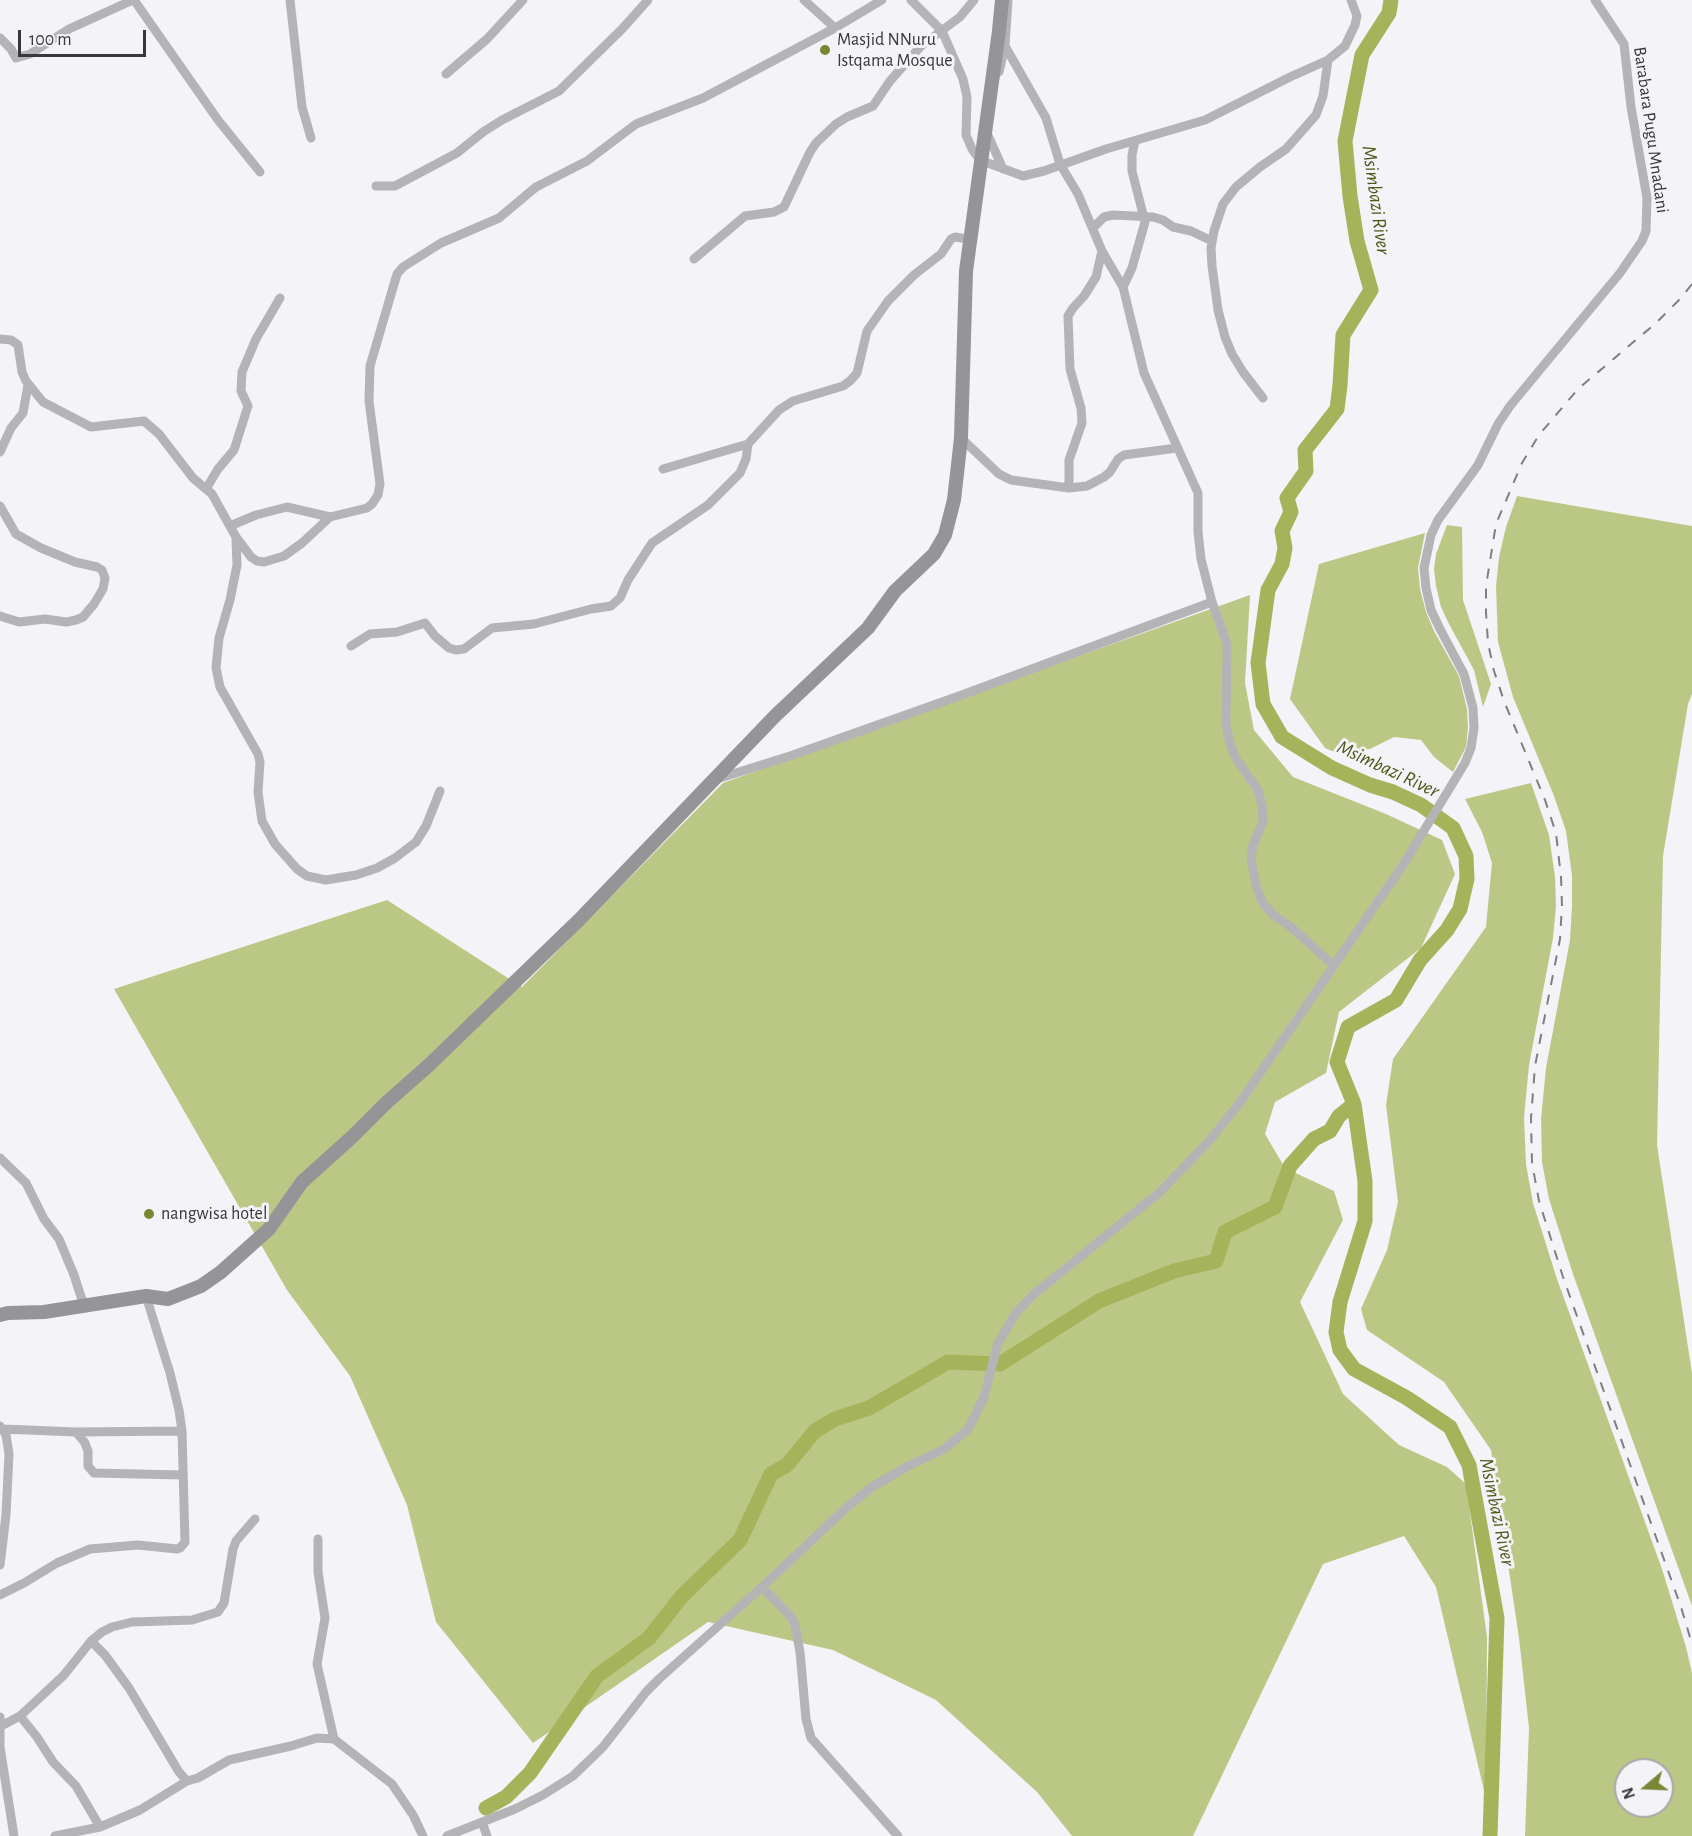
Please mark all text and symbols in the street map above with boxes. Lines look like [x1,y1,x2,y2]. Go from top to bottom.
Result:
scale bar [21,18,148,56]
place label: Masjid NNuru Istqama Mosque [837,29,953,72]
text: 100 m [29,31,72,49]
marker: Masjid NNuru Istqama Mosque [818,43,832,57]
street label: Barabara Pugu Mnadani [1629,45,1673,215]
water label: Msimbazi River [1356,144,1396,256]
water label: Msimbazi River [1333,735,1443,803]
place label: nangwisa hotel [161,1203,267,1225]
marker: nangwisa hotel [142,1207,156,1221]
water label: Msimbazi River [1474,1456,1520,1568]
north arrow [1614,1758,1674,1818]
text: N [1619,1785,1638,1801]

